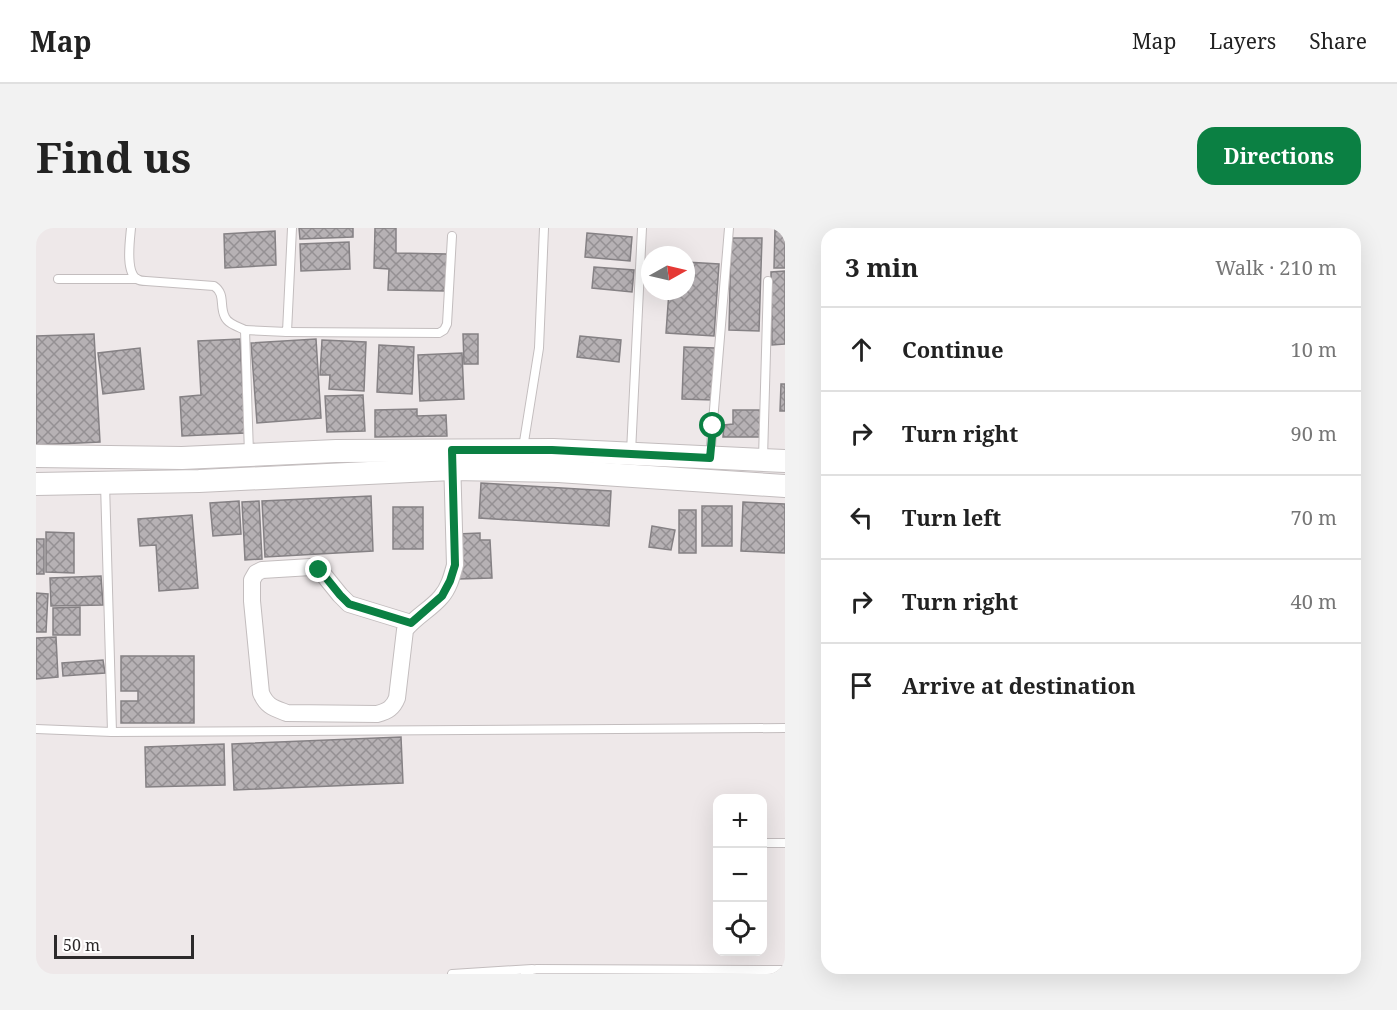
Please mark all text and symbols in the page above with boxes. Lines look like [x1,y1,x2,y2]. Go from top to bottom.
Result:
text: Map [30,22,92,60]
text: Map [1132,27,1176,55]
text: Layers [1209,27,1276,55]
text: Share [1309,27,1367,55]
button: Directions [1197,127,1361,185]
text: Find us [36,128,191,185]
north arrow [641,246,695,300]
text: 3 min [845,249,919,285]
text: Walk · 210 m [1215,254,1337,281]
icon: ahead [845,333,878,366]
text: Continue [902,334,1004,364]
text: 10 m [1291,336,1337,363]
route start [699,412,725,438]
icon: right [845,417,878,450]
text: Turn right [902,418,1018,448]
text: 90 m [1291,420,1337,447]
icon: left [845,501,878,534]
text: Turn left [902,502,1001,532]
text: 70 m [1291,504,1337,531]
route end [305,556,331,582]
icon: right [845,585,878,618]
text: Turn right [902,586,1018,616]
text: 40 m [1291,588,1337,615]
icon: arrive [845,669,878,702]
text: Arrive at destination [902,670,1136,700]
map controls [713,794,767,956]
button: + [713,794,767,848]
button: − [713,848,767,902]
button: locate [713,902,767,956]
scale bar [54,932,194,960]
text: 50 m [63,934,100,956]

